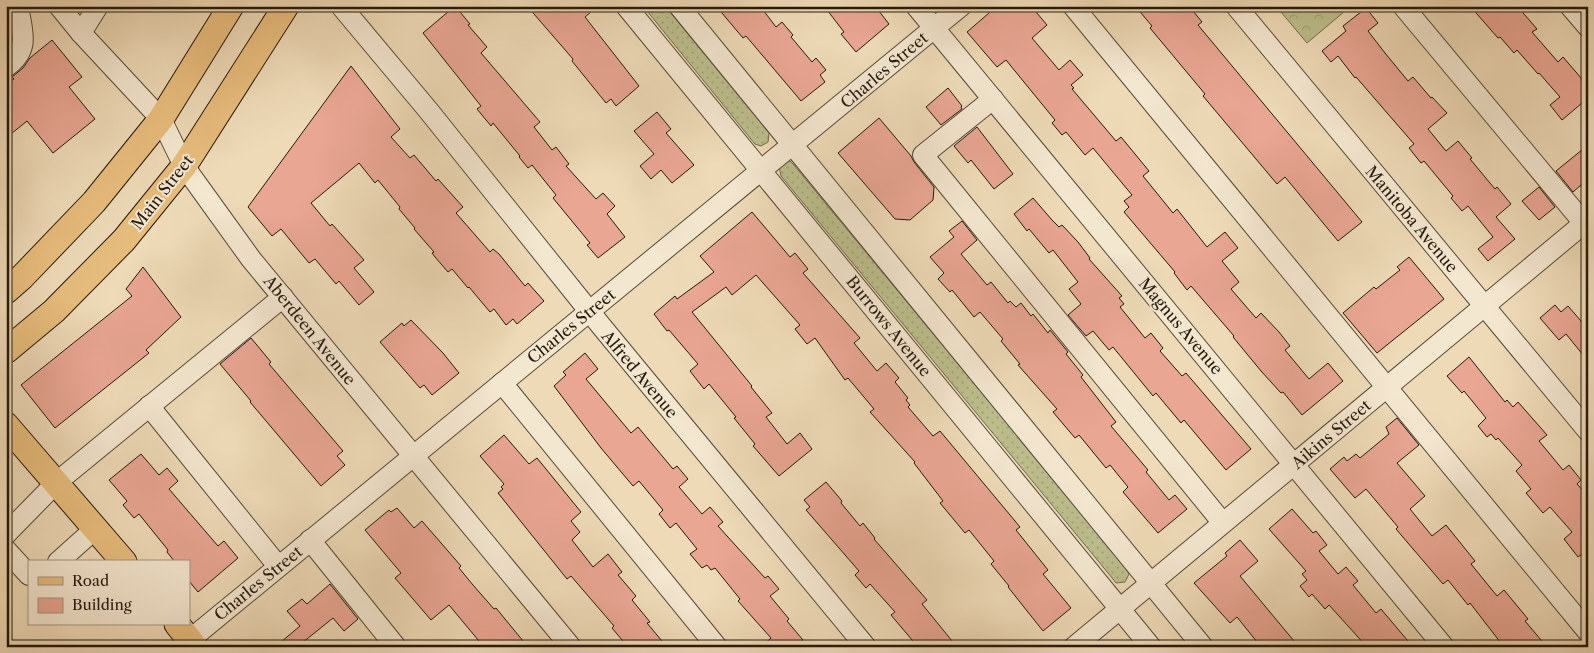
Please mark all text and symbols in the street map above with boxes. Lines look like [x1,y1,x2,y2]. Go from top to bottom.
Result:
street label: Charles Street [836,27,932,112]
street label: Main Street [127,151,197,233]
street label: Manitoba Avenue [1362,162,1462,276]
street label: Aberdeen Avenue [259,270,360,389]
street label: Burrows Avenue [842,272,936,381]
street label: Magnus Avenue [1135,274,1227,379]
street label: Charles Street [523,284,619,368]
street label: Alfred Avenue [597,325,682,422]
street label: Aikins Street [1286,395,1375,474]
street label: Charles Street [210,541,306,625]
legend [28,560,190,626]
text: Road [72,571,109,590]
text: Building [72,595,132,614]

